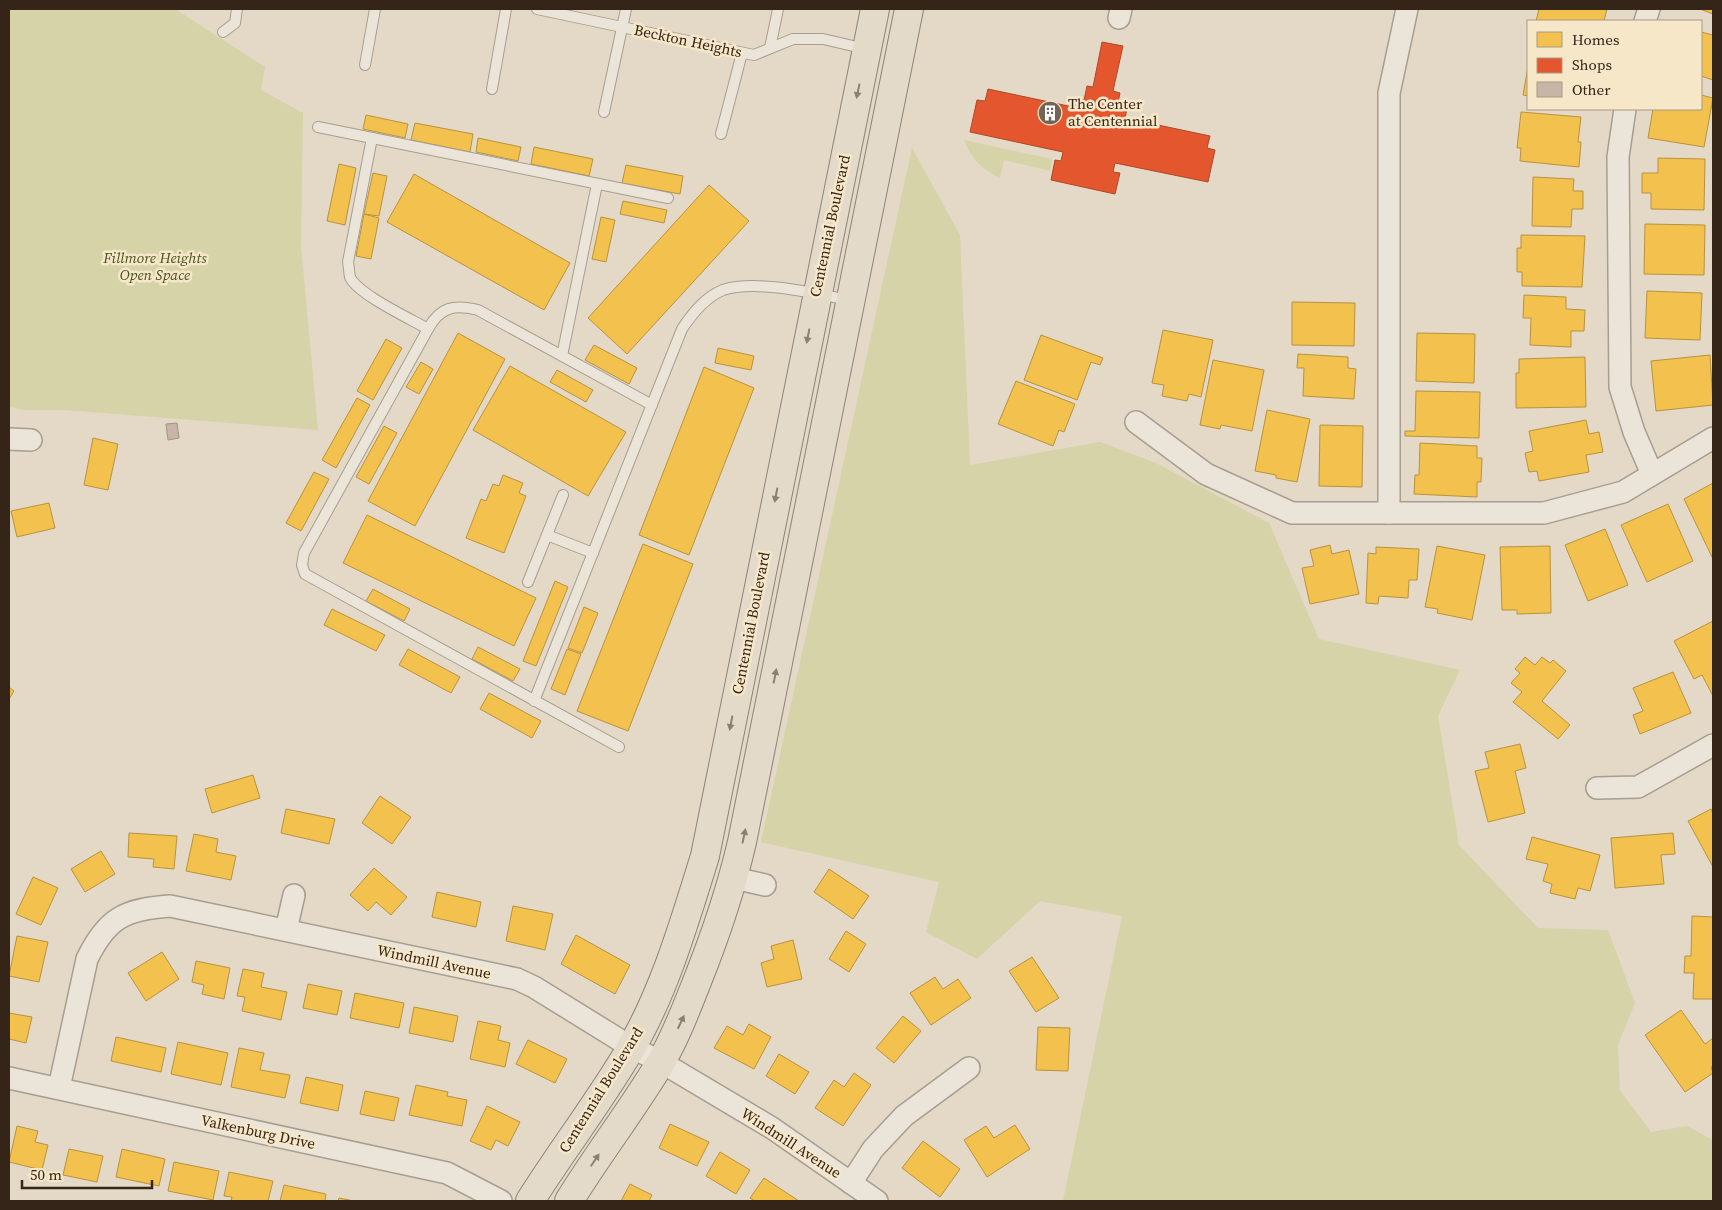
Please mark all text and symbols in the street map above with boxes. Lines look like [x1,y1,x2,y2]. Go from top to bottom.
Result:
street label: Beckton Heights [632,19,744,62]
legend [1527,20,1702,110]
text: Homes [1572,29,1619,50]
text: Shops [1572,54,1612,75]
text: Other [1572,79,1611,100]
one-way arrow [854,83,862,98]
place label: The Center at Centennial [1068,93,1158,131]
building icon: The Center at Centennial [1037,100,1063,126]
street label: Centennial Boulevard [804,152,855,299]
park label: Fillmore Heights Open Space [102,247,207,285]
one-way arrow [804,328,812,343]
one-way arrow [772,488,780,504]
street label: Centennial Boulevard [726,549,775,696]
one-way arrow [771,669,779,684]
one-way arrow [727,716,735,731]
one-way arrow [740,827,748,843]
street label: Windmill Avenue [375,939,493,984]
one-way arrow [676,1015,685,1030]
street label: Centennial Boulevard [553,1022,648,1157]
street label: Windmill Avenue [737,1102,846,1183]
street label: Valkenburg Drive [199,1109,318,1154]
one-way arrow [590,1153,599,1167]
scale bar [22,1158,152,1190]
text: 50 m [30,1164,62,1185]

